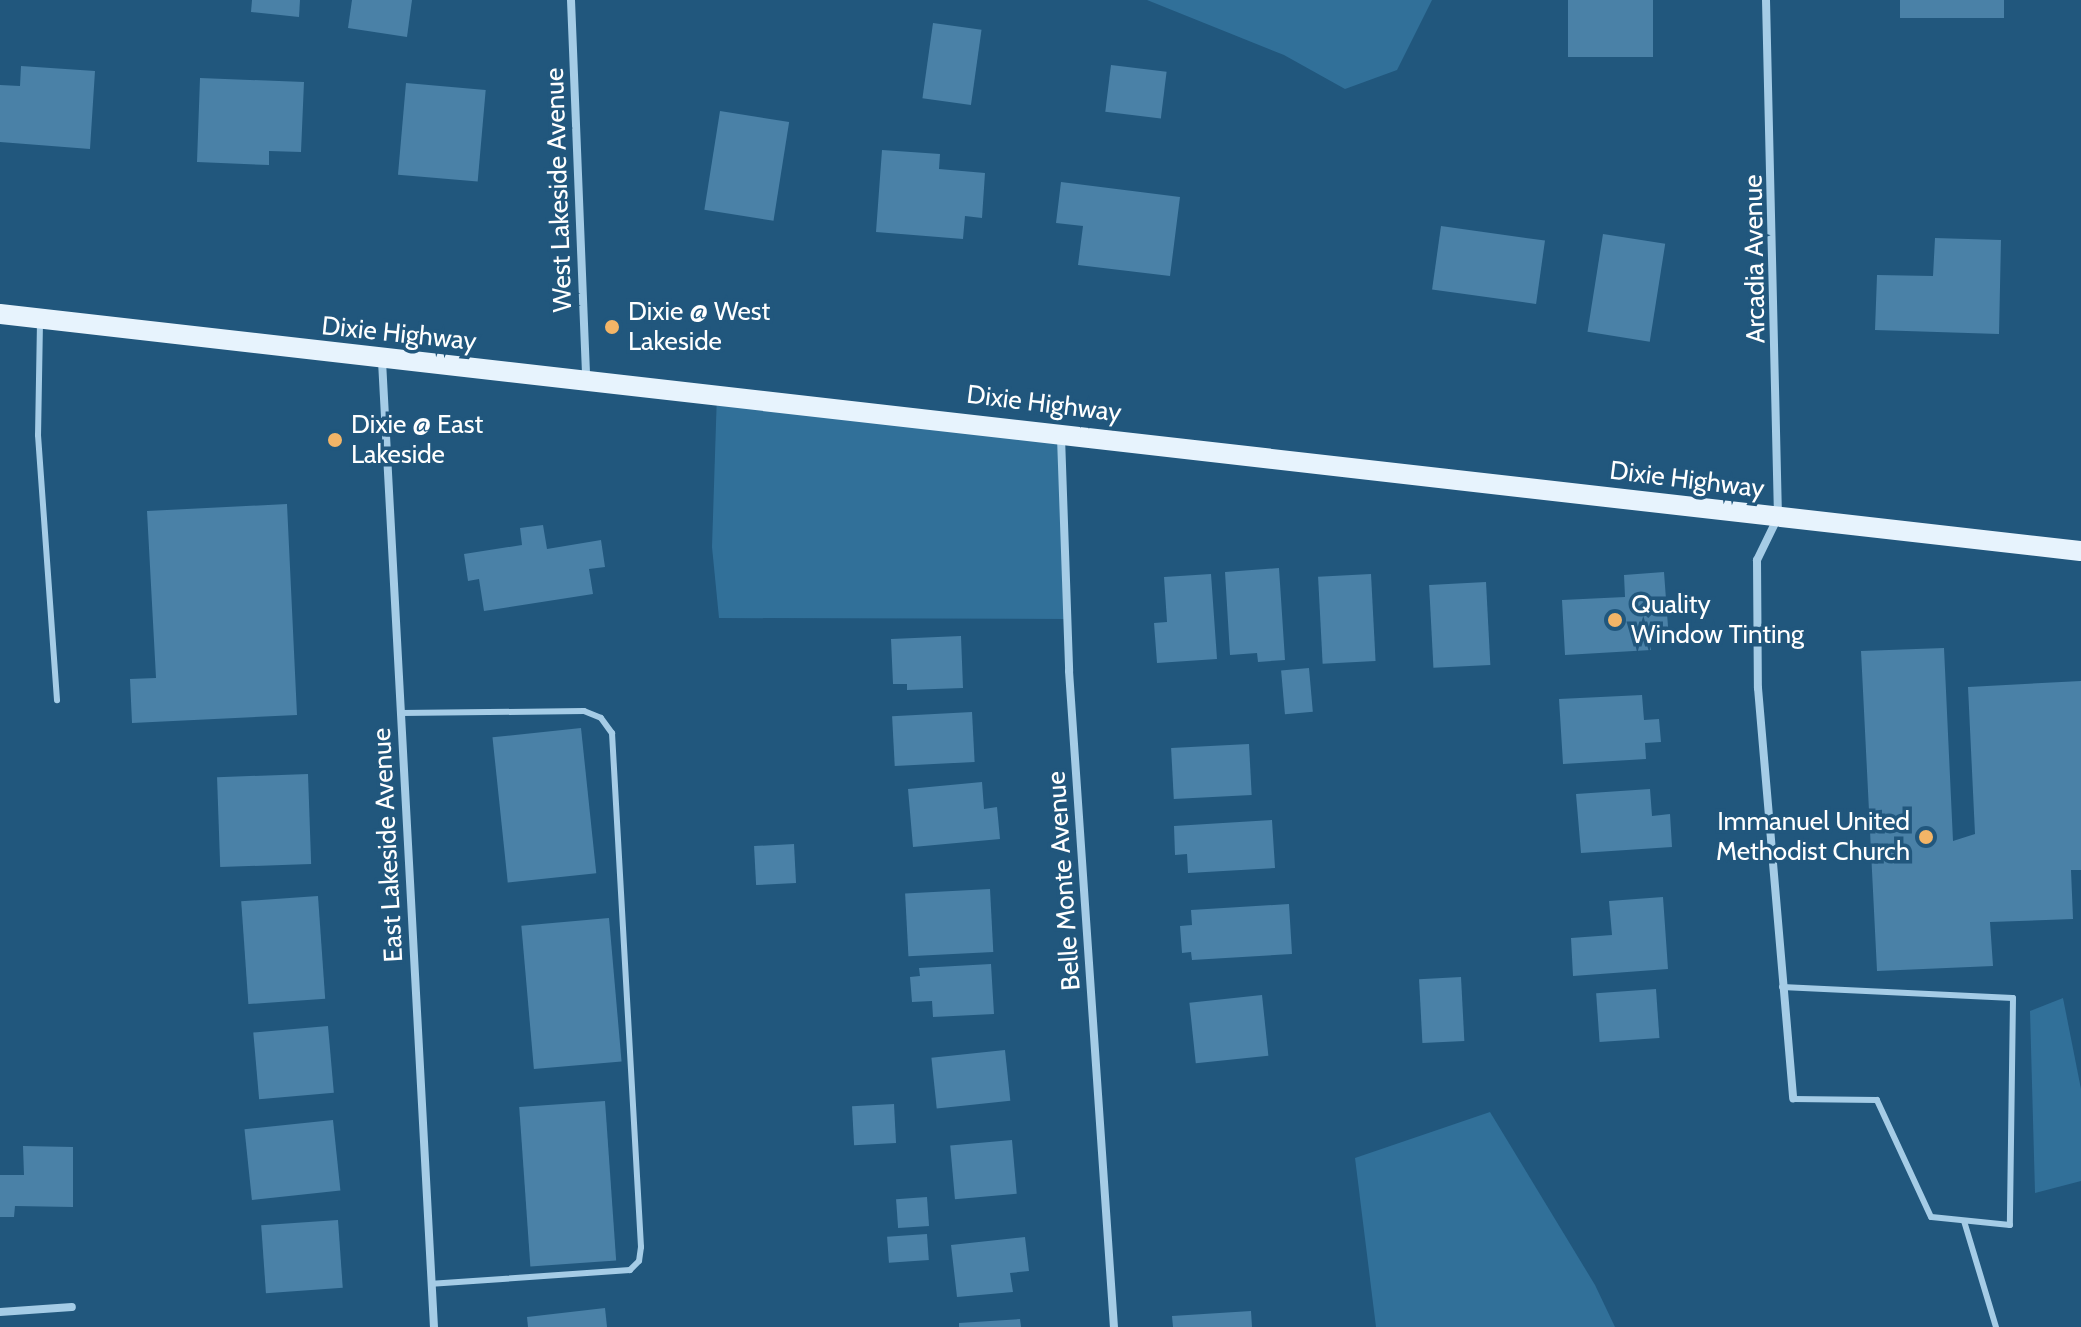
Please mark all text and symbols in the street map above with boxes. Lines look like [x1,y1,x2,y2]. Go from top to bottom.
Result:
street label: West Lakeside Avenue [539,67,579,313]
street label: Arcadia Avenue [1738,174,1772,344]
place label: Dixie @ West Lakeside [628,296,770,358]
street label: Dixie Highway [320,310,478,358]
marker: Dixie @ West Lakeside [603,318,621,336]
street label: Dixie Highway [965,379,1123,429]
place label: Dixie @ East Lakeside [351,409,483,470]
marker: Dixie @ East Lakeside [326,431,344,449]
street label: Dixie Highway [1608,455,1766,505]
place label: Quality Window Tinting [1631,589,1804,650]
marker: Quality Window Tinting [1606,611,1624,629]
street label: East Lakeside Avenue [366,727,410,963]
street label: Belle Monte Avenue [1041,770,1087,992]
place label: Immanuel United Methodist Church [1716,806,1910,868]
marker: Immanuel United Methodist Church [1917,828,1935,846]

